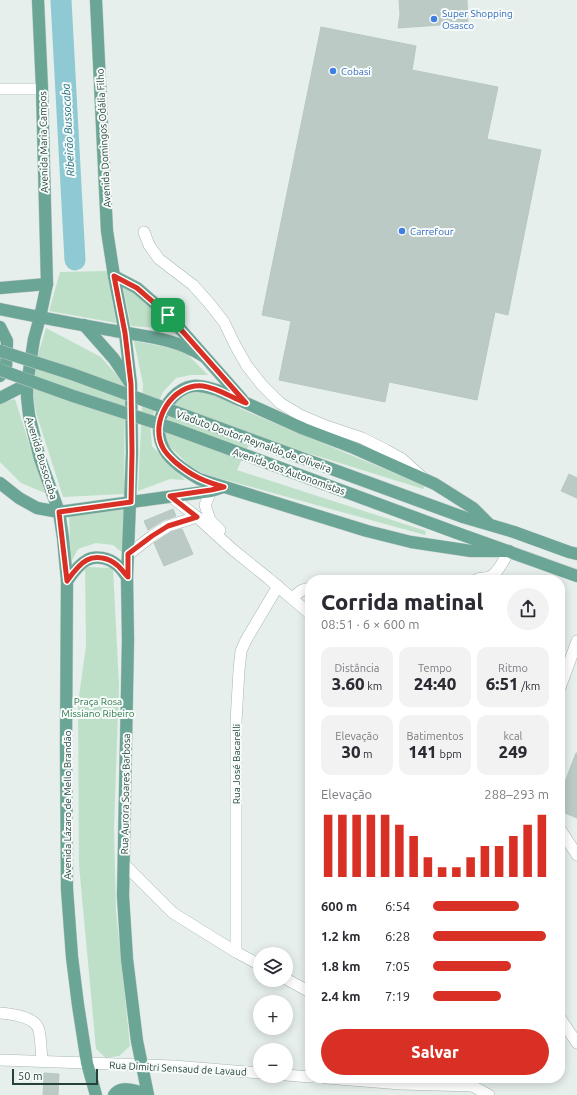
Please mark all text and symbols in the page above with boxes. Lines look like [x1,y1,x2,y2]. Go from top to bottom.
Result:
place label: Super Shopping Osasco [442,8,513,31]
marker: Super Shopping Osasco [429,14,439,24]
marker: Cobasi [328,66,338,76]
place label: Cobasi [341,66,371,77]
street label: Avenida Domingos Odália Filho [94,68,113,208]
water label: Ribeirão Bussocaba [60,83,76,177]
street label: Avenida Maria Campos [37,91,50,193]
marker: Carrefour [397,226,407,236]
place label: Carrefour [410,226,454,237]
pin [151,298,185,332]
icon: arrive [157,304,179,326]
street label: Viaduto Doutor Reynaldo de Oliveira [175,408,333,475]
street label: Avenida Bussocaba [24,416,59,501]
street label: Avenida dos Autonomistas [231,446,347,497]
button: share [507,588,549,630]
text: Corrida matinal [321,589,483,614]
text: 08:51 · 6 × 600 m [321,617,420,631]
text: Distância [335,662,379,674]
text: Tempo [418,662,452,674]
text: Ritmo [498,662,528,674]
text: 3.60 [332,674,365,693]
text: 24:40 [414,674,456,693]
text: 6:51 [486,674,519,693]
text: km [365,680,382,692]
text: /km [519,680,540,692]
park label: Praça Rosa Missiano Ribeiro [61,696,135,719]
street label: Rua José Bacarelli [231,724,242,804]
street label: Avenida Lázaro de Mello Brandão [62,730,73,880]
text: Elevação [335,730,379,742]
text: Batimentos [407,730,464,742]
text: kcal [504,730,523,742]
street label: Rua Aurora Soares Barbosa [119,733,132,855]
text: 30 [341,742,361,761]
text: 141 [408,742,437,761]
text: 249 [499,742,527,761]
text: m [361,748,373,760]
text: bpm [437,748,462,760]
text: Elevação [321,787,372,801]
text: 288–293 m [484,787,549,801]
text: 600 m [321,899,357,913]
text: 6:54 [385,899,410,913]
text: 1.2 km [321,929,360,943]
text: 6:28 [385,929,410,943]
map controls [253,947,293,1083]
button: layers [253,947,293,987]
text: 1.8 km [321,959,360,973]
text: 7:05 [385,959,410,973]
text: 2.4 km [321,989,360,1003]
text: 7:19 [385,989,410,1003]
button: + [253,995,293,1035]
button: Salvar [321,1029,549,1075]
button: − [253,1043,293,1083]
street label: Rua Dimitri Sensaud de Lavaud [109,1059,247,1078]
scale bar [12,1067,98,1086]
text: 50 m [18,1070,42,1082]

